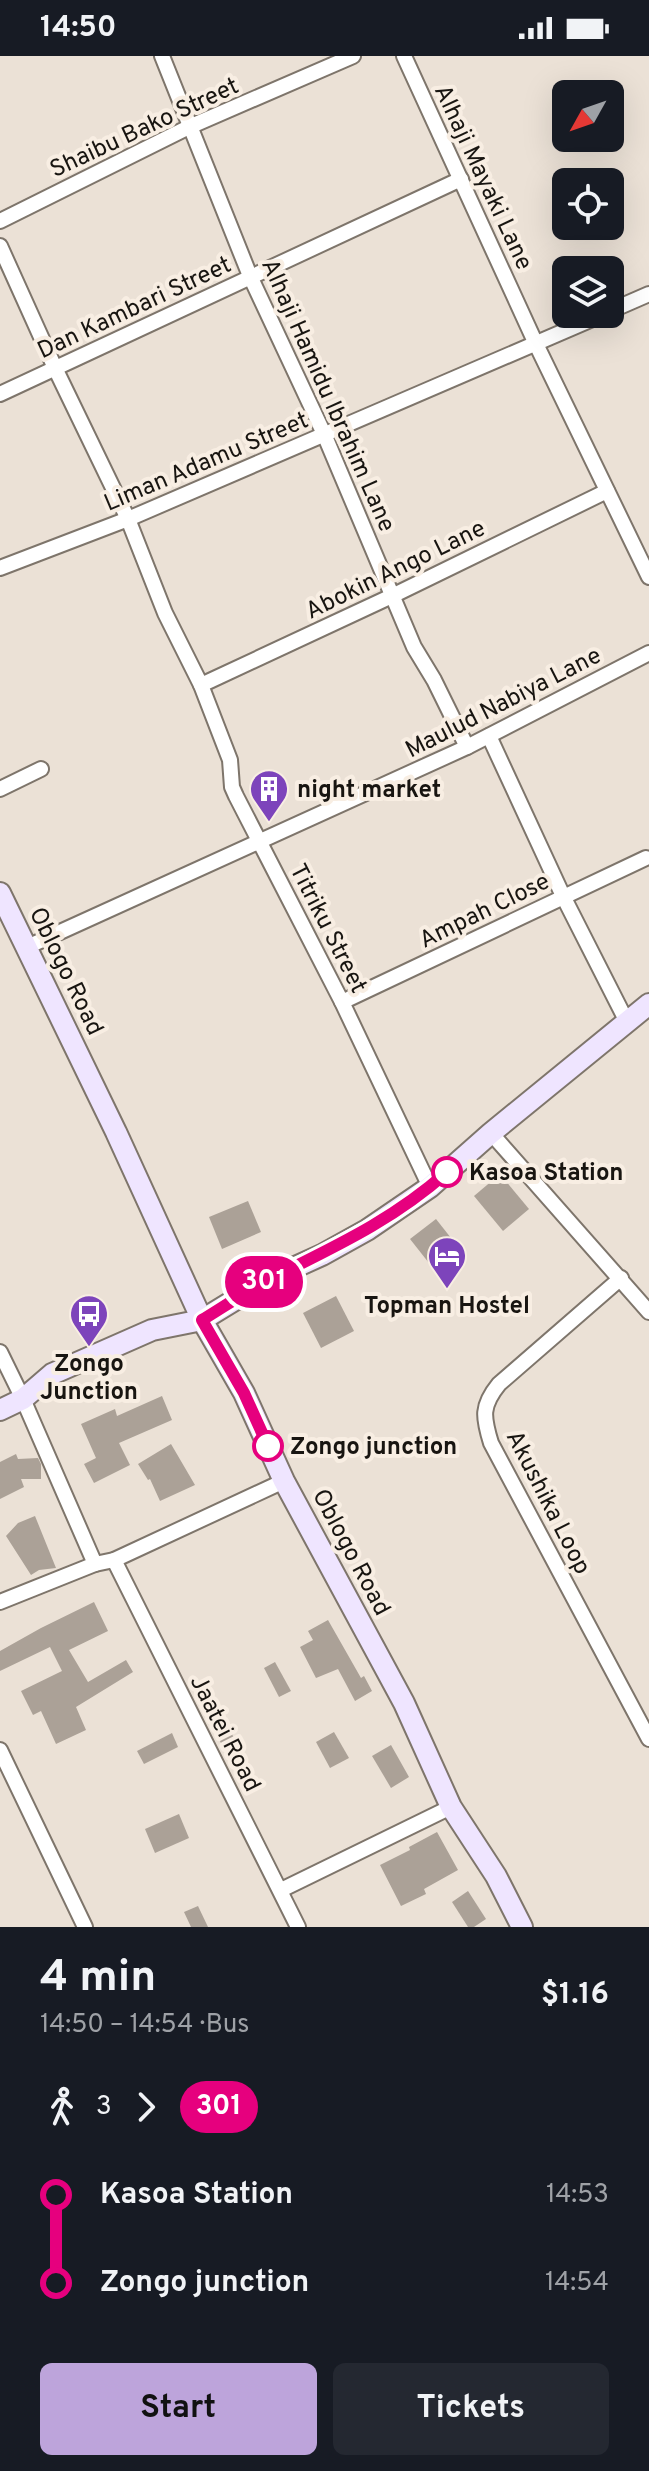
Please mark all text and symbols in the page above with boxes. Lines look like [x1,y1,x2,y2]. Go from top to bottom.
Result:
text: 14:50 [40,10,117,47]
street label: Shaibu Bako Street [46,72,244,186]
street label: Alhaji Mayaki Lane [426,80,538,275]
north arrow [552,80,624,152]
map controls [552,80,624,328]
button: locate [552,168,624,240]
street label: Dan Kambari Street [33,251,237,367]
street label: Alhaji Hamidu Ibrahim Lane [253,255,401,537]
button: layers [552,256,624,328]
street label: Liman Adamu Street [100,406,313,519]
street label: Abokin Ango Lane [301,514,491,627]
street label: Maulud Nabiya Lane [401,641,607,766]
building icon: night market [248,768,290,823]
place label: night market [297,776,441,806]
street label: Titriku Street [282,859,373,999]
street label: Ampah Close [415,867,555,956]
street label: Oblogo Road [21,903,109,1041]
marker: Kasoa Station [432,1157,462,1187]
place label: Kasoa Station [469,1159,623,1189]
hotel icon: Topman Hostel [426,1235,468,1290]
line badge: 301 [218,1256,310,1308]
text: 301 [241,1264,287,1300]
place label: Topman Hostel [364,1292,530,1322]
bus stop icon: Zongo Junction [68,1293,110,1348]
place label: Zongo Junction [40,1350,138,1408]
street label: Akushika Loop [498,1426,596,1580]
marker: Zongo junction [253,1431,283,1461]
place label: Zongo junction [290,1433,457,1463]
street label: Oblogo Road [304,1485,396,1621]
street label: Jaatei Road [182,1670,266,1797]
text: 4 min [40,1951,156,2007]
text: $1.16 [541,1977,609,2014]
text: 14:50 – 14:54 · Bus [40,2009,250,2042]
icon: walk [40,2085,84,2129]
icon: forward [124,2085,168,2129]
text: 301 [196,2089,242,2125]
text: 3 [96,2091,112,2124]
text: Kasoa Station [100,2177,293,2214]
text: 14:53 [546,2179,609,2212]
text: Zongo junction [100,2265,309,2302]
text: 14:54 [545,2267,609,2300]
button: Start [40,2363,317,2455]
button: Tickets [333,2363,609,2455]

